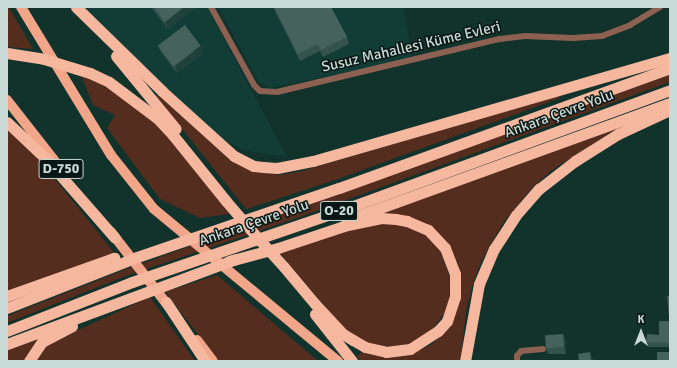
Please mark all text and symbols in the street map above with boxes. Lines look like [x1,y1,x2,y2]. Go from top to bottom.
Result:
street label: Susuz Mahallesi Küme Evleri [320,18,502,76]
street label: Ankara Çevre Yolu [502,86,616,142]
road number: D-750 [38,157,84,181]
street label: Ankara Çevre Yolu [197,196,311,250]
road number: O-20 [320,199,358,223]
north arrow [621,312,661,352]
text: K [638,313,644,326]

